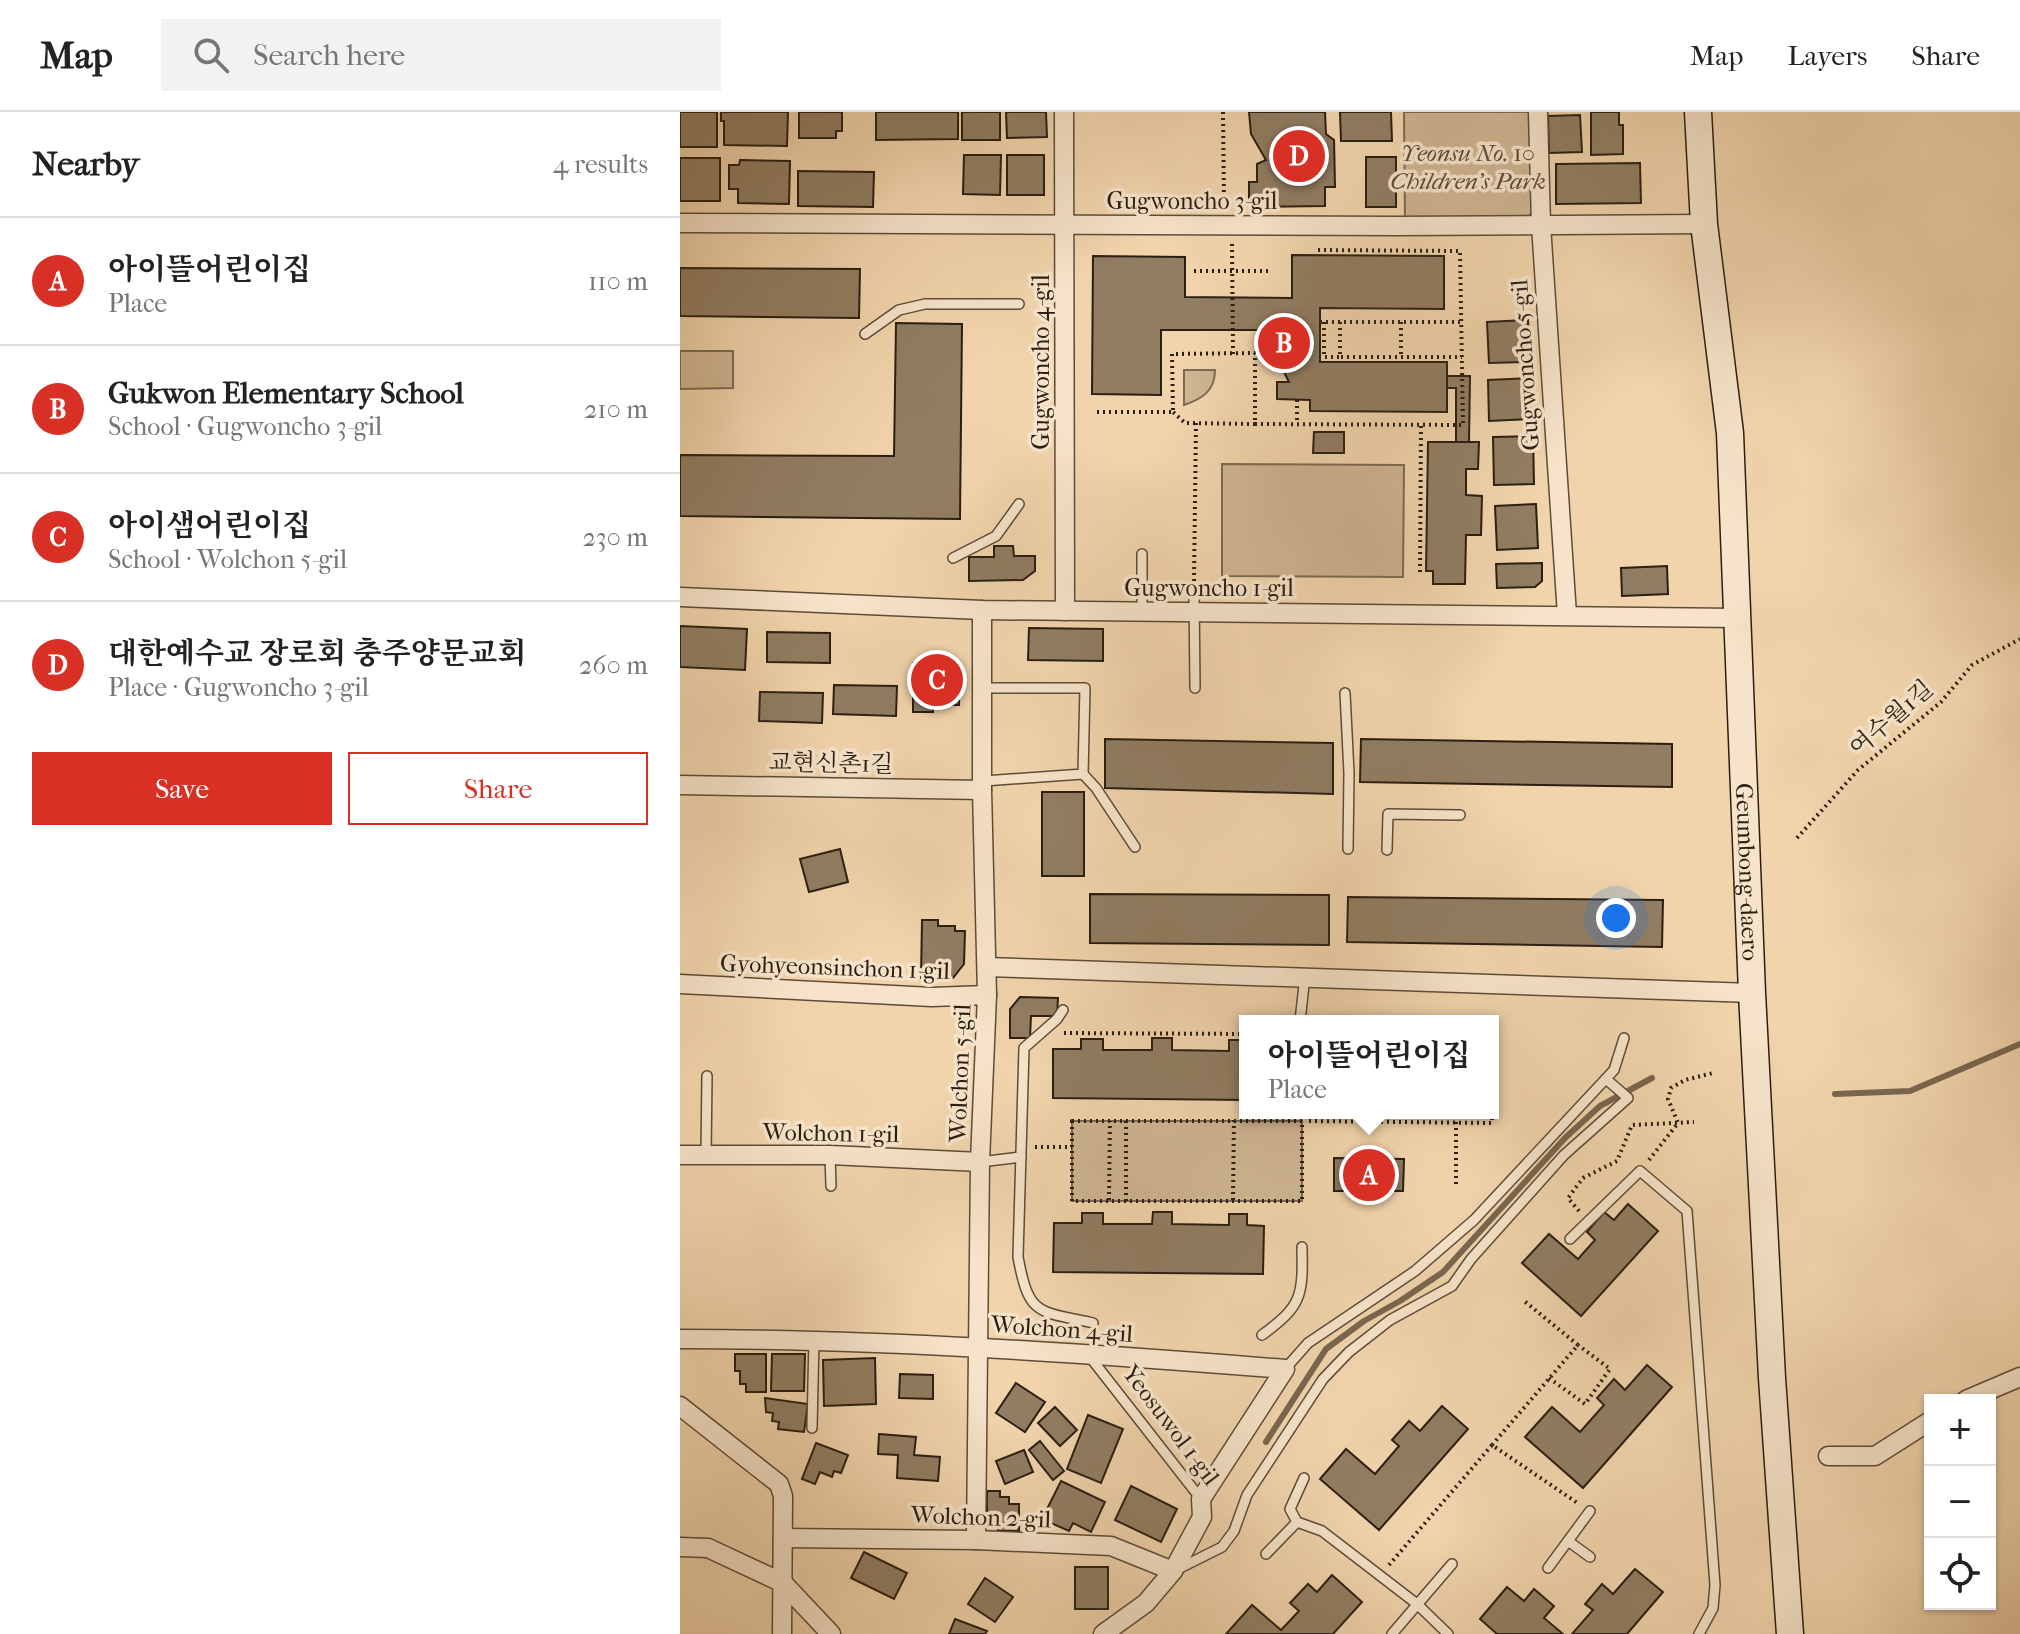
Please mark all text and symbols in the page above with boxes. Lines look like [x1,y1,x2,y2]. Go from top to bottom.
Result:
search box [161,19,721,91]
text: Map [40,33,113,78]
icon: search [189,33,233,77]
text: Search here [253,38,405,73]
text: Map [1690,39,1743,72]
text: Layers [1787,39,1867,72]
text: Share [1911,39,1980,72]
pin: D [1273,126,1325,186]
park label: Yeonsu No. 10 Children's Park [1390,139,1546,195]
text: Nearby [32,144,139,184]
text: 4 results [553,149,648,180]
street label: Gugwoncho 3-gil [1107,187,1278,215]
text: 아이뜰어린이집 [108,252,311,287]
text: A [50,266,66,297]
text: 110 m [588,266,648,297]
street label: Gugwoncho 4-gil [1027,274,1055,450]
street label: Gugwoncho 5-gil [1505,278,1545,452]
text: Place [108,288,167,319]
pin: B [1258,313,1310,373]
text: Gukwon Elementary School [108,376,464,411]
text: B [50,394,66,425]
text: 210 m [584,394,648,425]
text: School · Gugwoncho 3-gil [108,411,382,442]
text: 아이샘어린이집 [108,508,311,543]
text: C [49,522,67,553]
text: 230 m [582,522,648,553]
text: School · Wolchon 5-gil [108,544,347,575]
street label: Gugwoncho 1-gil [1124,574,1294,602]
text: 대한예수교 장로회 충주양문교회 [108,636,527,671]
text: D [48,650,68,681]
text: 260 m [579,650,648,681]
pin: C [911,650,963,710]
text: Place · Gugwoncho 3-gil [108,672,369,703]
street label: 여수월1길 [1844,674,1938,762]
street label: 교현신촌1길 [769,748,893,778]
button: Save [32,752,332,825]
button: Share [348,752,648,825]
street label: Geumbong-daero [1730,782,1765,961]
your location [1596,898,1636,938]
street label: Gyohyeonsinchon 1-gil [720,949,951,985]
street label: Wolchon 5-gil [944,1003,976,1144]
popup [1239,1015,1499,1119]
text: 아이뜰어린이집 [1268,1038,1470,1073]
text: Place [1268,1074,1327,1105]
street label: Wolchon 1-gil [761,1118,900,1148]
pin: A [1343,1145,1395,1205]
street label: Wolchon 4-gil [989,1310,1134,1348]
street label: Yeosuwol 1-gil [1116,1359,1225,1491]
map controls [1924,1394,1996,1610]
button: + [1924,1394,1996,1466]
button: − [1924,1466,1996,1538]
street label: Wolchon 2-gil [909,1501,1052,1533]
button: locate [1924,1538,1996,1610]

